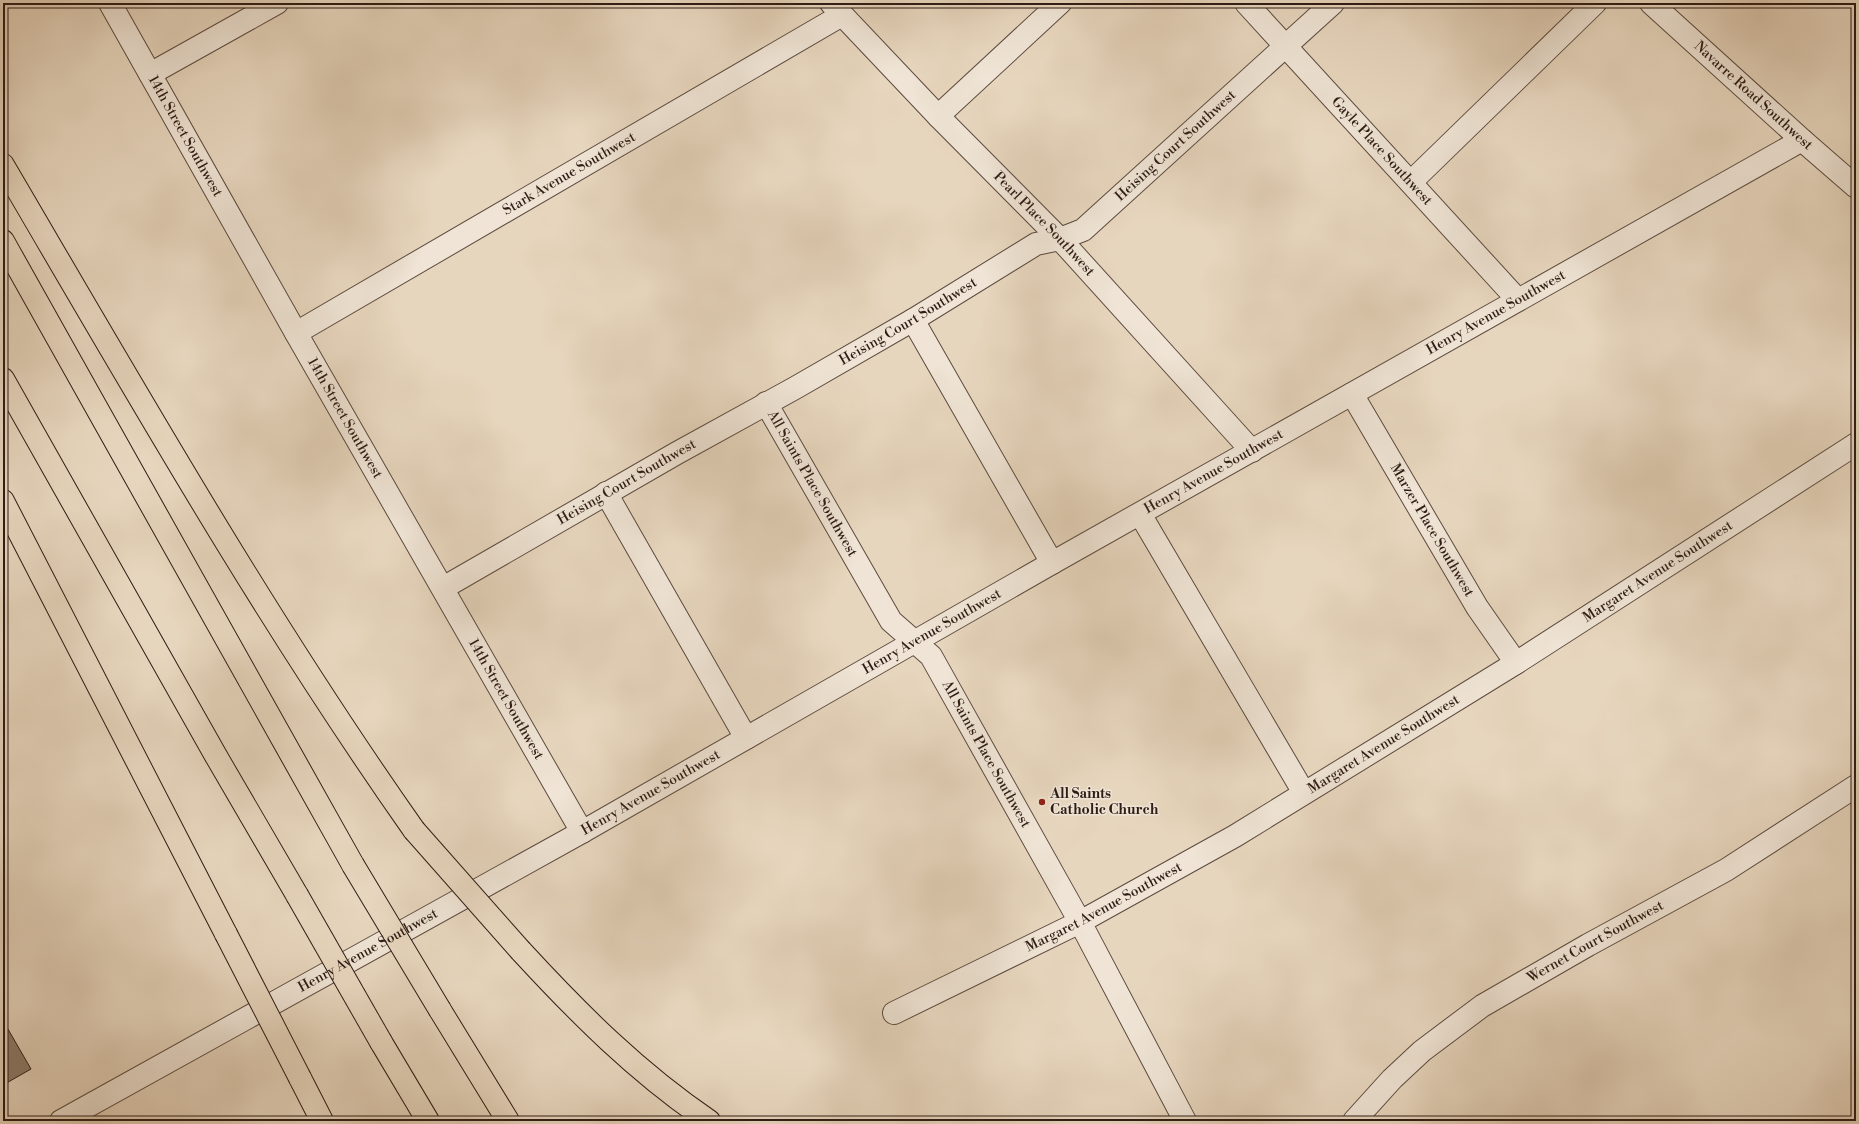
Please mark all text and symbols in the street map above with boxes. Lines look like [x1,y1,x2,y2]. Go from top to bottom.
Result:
street label: Navarre Road Southwest [1690,37,1816,154]
street label: 14th Street Southwest [144,72,226,200]
street label: Heising Court Southwest [1111,86,1240,205]
street label: Gayle Place Southwest [1327,93,1436,209]
street label: Stark Avenue Southwest [499,128,639,220]
street label: Pearl Place Southwest [989,168,1099,280]
street label: Henry Avenue Southwest [1423,266,1569,359]
street label: Heising Court Southwest [836,274,980,370]
street label: 14th Street Southwest [303,355,387,482]
street label: All Saints Place Southwest [763,406,861,560]
street label: Henry Avenue Southwest [1141,425,1287,518]
street label: Heising Court Southwest [554,435,699,529]
street label: Marzer Place Southwest [1386,460,1478,600]
street label: Margaret Avenue Southwest [1579,517,1736,627]
street label: Henry Avenue Southwest [859,585,1005,679]
street label: 14th Street Southwest [464,636,548,763]
street label: All Saints Place Southwest [937,677,1034,831]
street label: Margaret Avenue Southwest [1305,691,1463,798]
street label: Henry Avenue Southwest [578,746,723,840]
place label: All Saints Catholic Church [1049,785,1159,819]
marker: All Saints Catholic Church [1037,797,1047,807]
street label: Margaret Avenue Southwest [1023,858,1185,956]
street label: Wernet Court Southwest [1523,897,1667,988]
street label: Henry Avenue Southwest [295,905,441,997]

